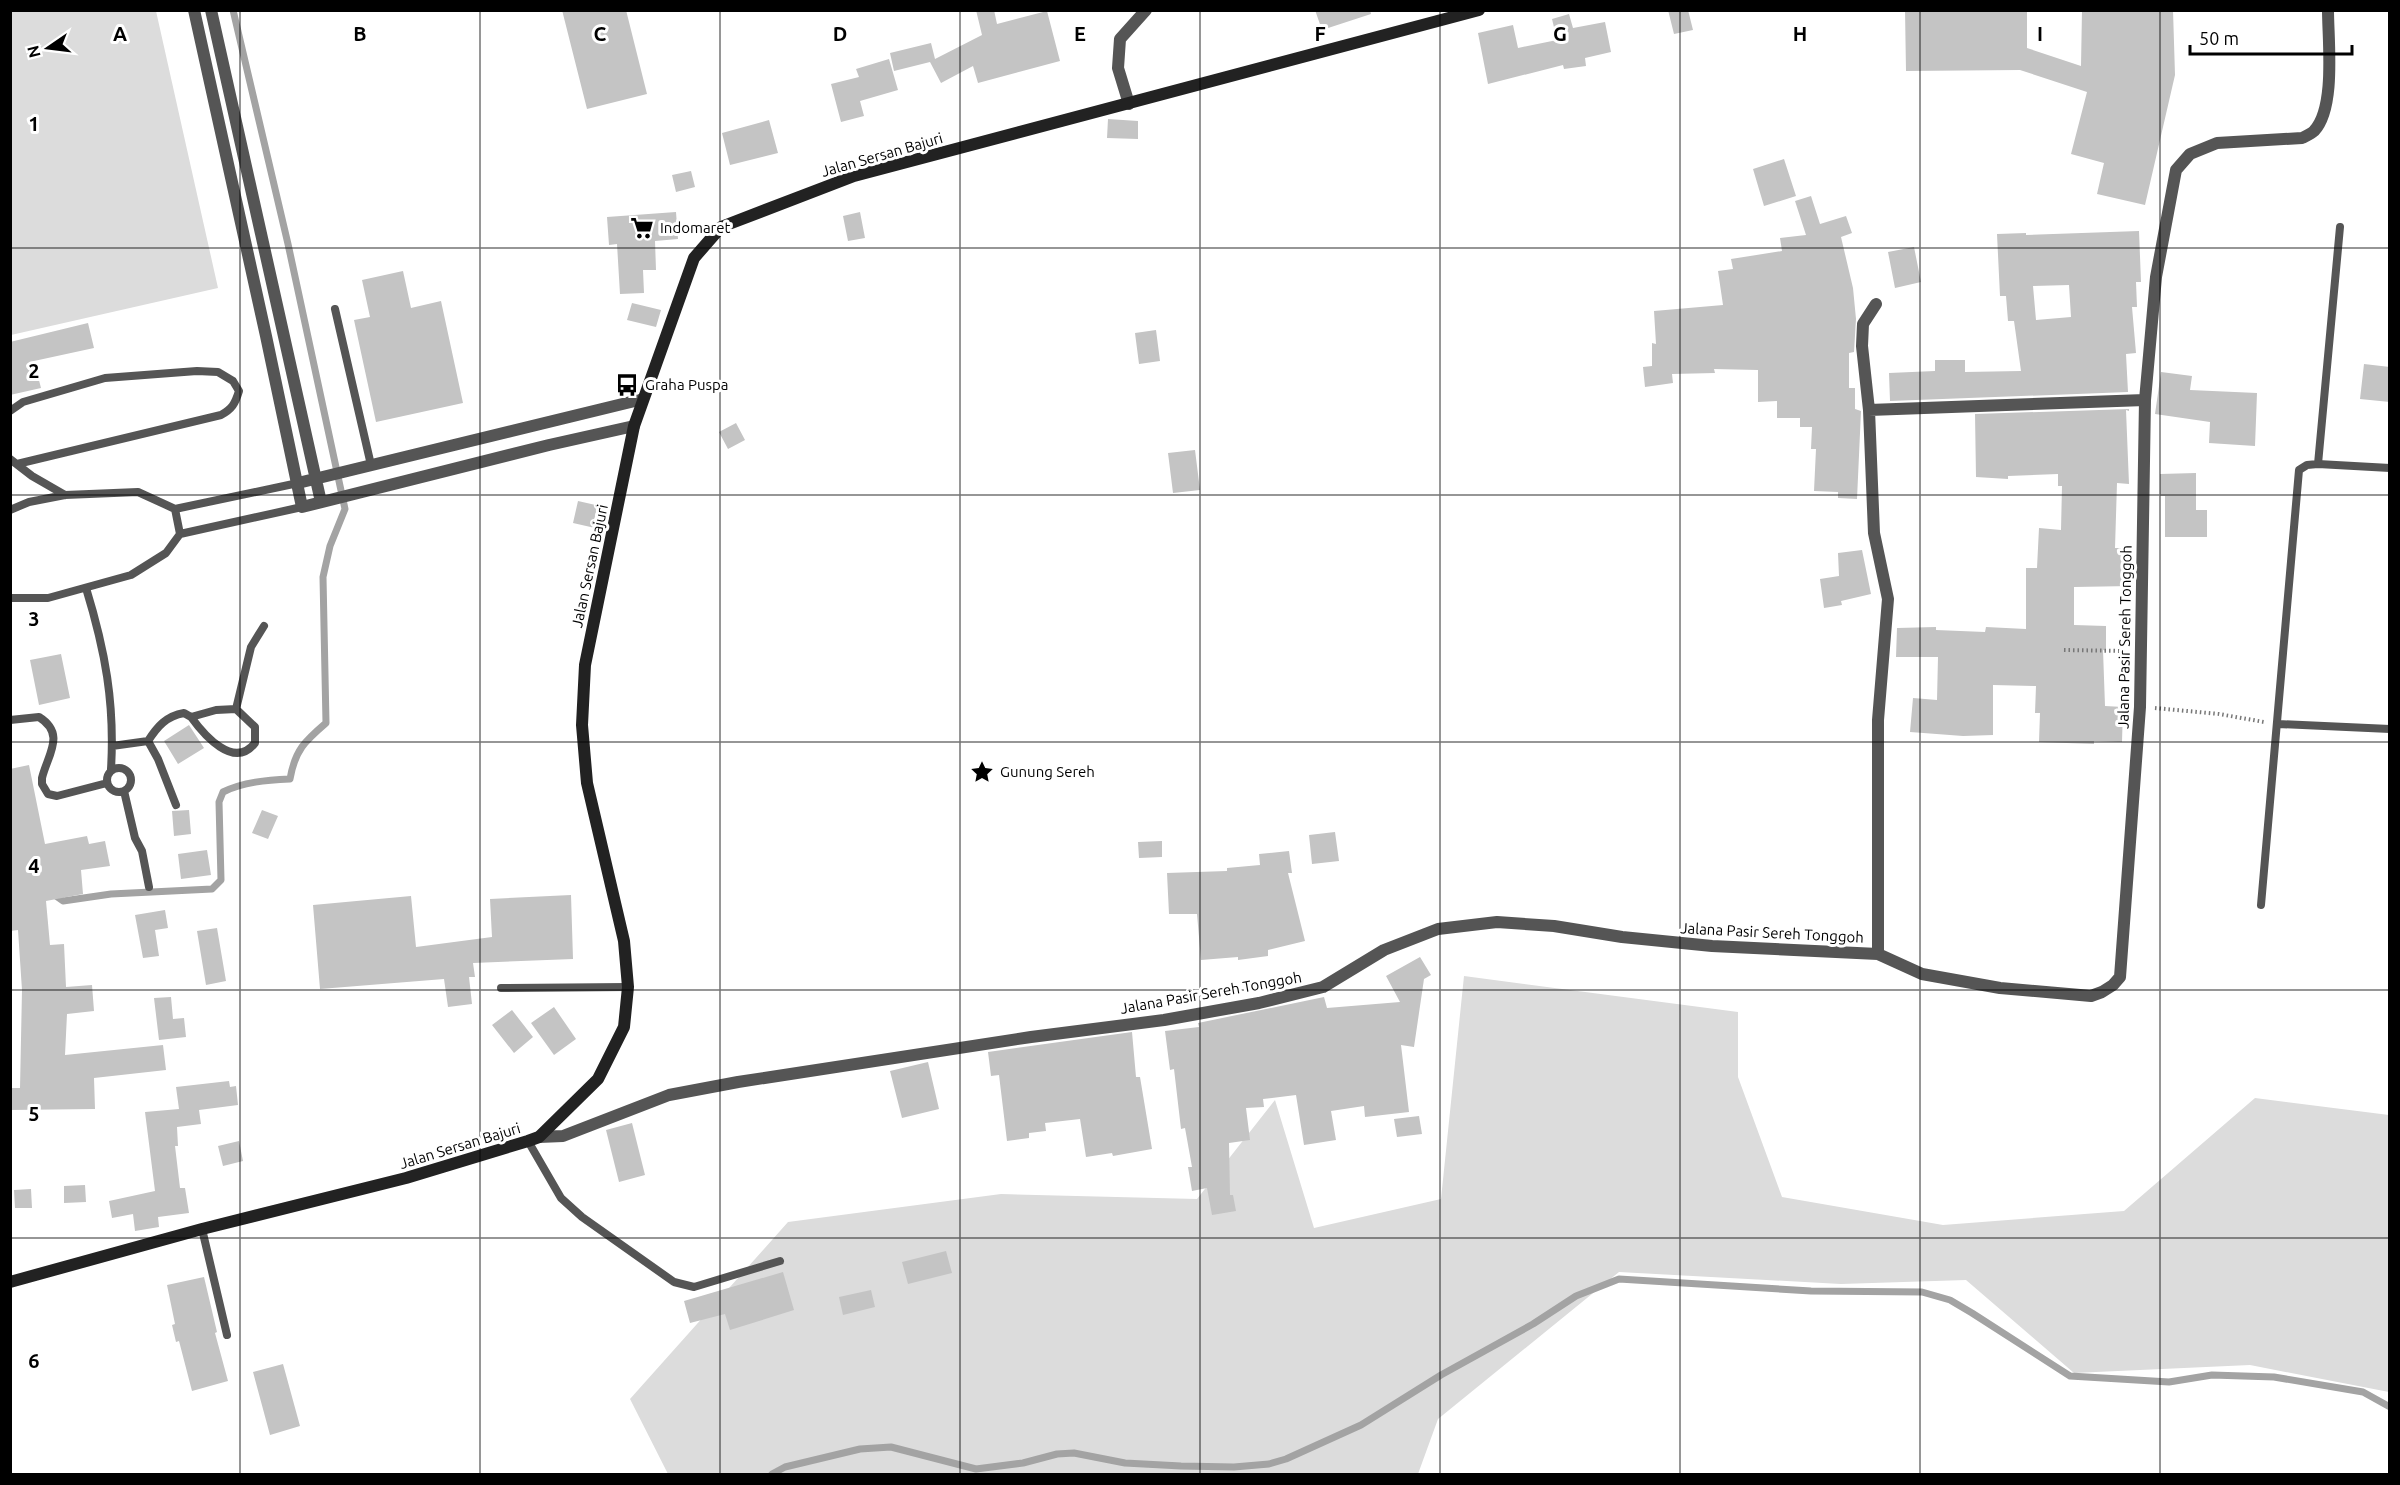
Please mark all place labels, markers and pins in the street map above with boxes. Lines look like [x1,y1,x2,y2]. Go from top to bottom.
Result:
supermarket icon: Indomaret [629,215,655,241]
place label: Indomaret [660,219,731,236]
bus stop icon: Graha Puspa [614,372,640,398]
place label: Graha Puspa [645,376,729,393]
place icon: Gunung Sereh [969,759,995,785]
place label: Gunung Sereh [1000,763,1095,780]

